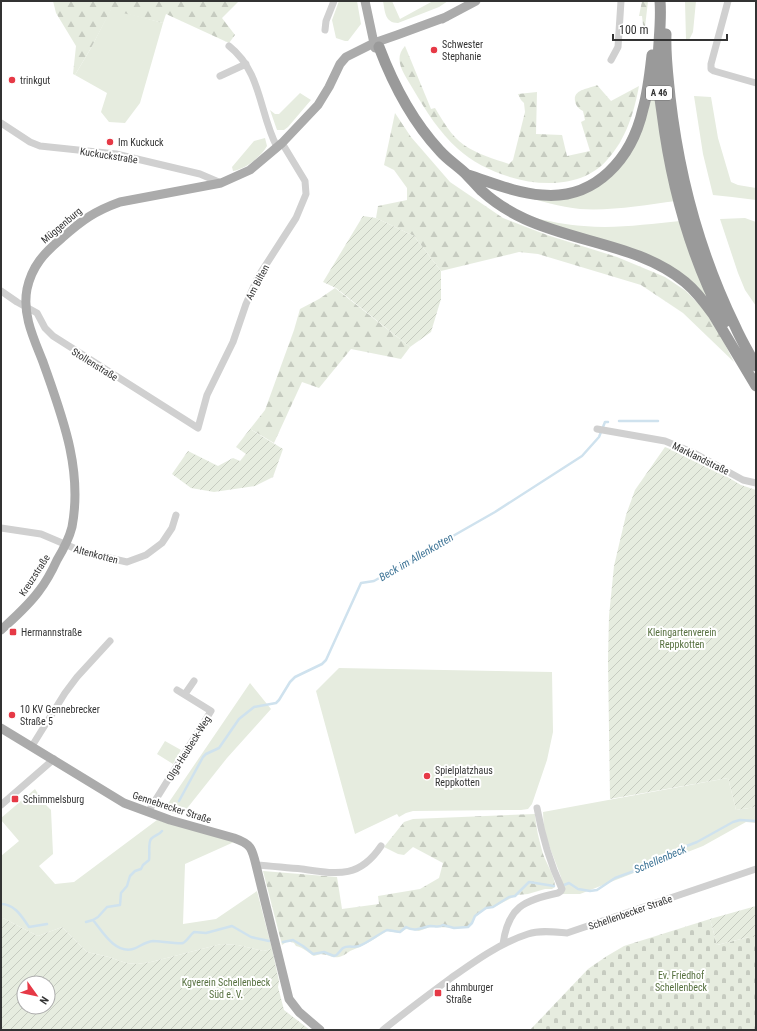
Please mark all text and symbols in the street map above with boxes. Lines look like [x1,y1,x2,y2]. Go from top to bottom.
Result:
scale bar [613,16,727,42]
text: 100 m [619,23,649,37]
place label: Schwester Stephanie [442,39,483,62]
marker: Schwester Stephanie [429,45,439,55]
marker: trinkgut [7,75,17,85]
place label: trinkgut [20,75,50,86]
road number: A 46 [646,86,672,100]
marker: Im Kuckuck [105,137,115,147]
place label: Im Kuckuck [118,137,164,148]
street label: Kuckuckstraße [79,145,139,166]
street label: Müggenburg [39,205,84,245]
street label: Am Bilten [244,263,271,302]
street label: Stollenstraße [70,346,120,383]
street label: Marklandstraße [671,440,731,477]
water label: Beck im Allenkotten [377,531,456,584]
street label: Altenkotten [72,543,119,566]
street label: Kreuzstraße [17,552,52,598]
marker: Hermannstraße [8,627,18,637]
place label: Hermannstraße [21,627,82,638]
park label: Kleingartenverein Reppkotten [648,627,717,650]
place label: 10 KV Gennebrecker Straße 5 [20,704,100,727]
marker: 10 KV Gennebrecker Straße 5 [7,710,17,720]
street label: Olga-Heubeck-Weg [164,714,213,783]
place label: Spielplatzhaus Reppkotten [435,765,493,788]
marker: Spielplatzhaus Reppkotten [422,771,432,781]
street label: Gennebrecker Straße [131,790,213,826]
marker: Schimmelsburg [10,794,20,804]
place label: Schimmelsburg [23,794,84,805]
water label: Schellenbeck [632,843,689,876]
street label: Schellenbecker Straße [587,893,674,932]
park label: Ev. Friedhof Schellenbeck [655,970,708,993]
north arrow [16,975,56,1015]
park label: Kgverein Schellenbeck Süd e. V. [182,977,271,1000]
place label: Lahmburger Straße [446,982,493,1005]
marker: Lahmburger Straße [433,988,443,998]
text: N [37,994,51,1007]

